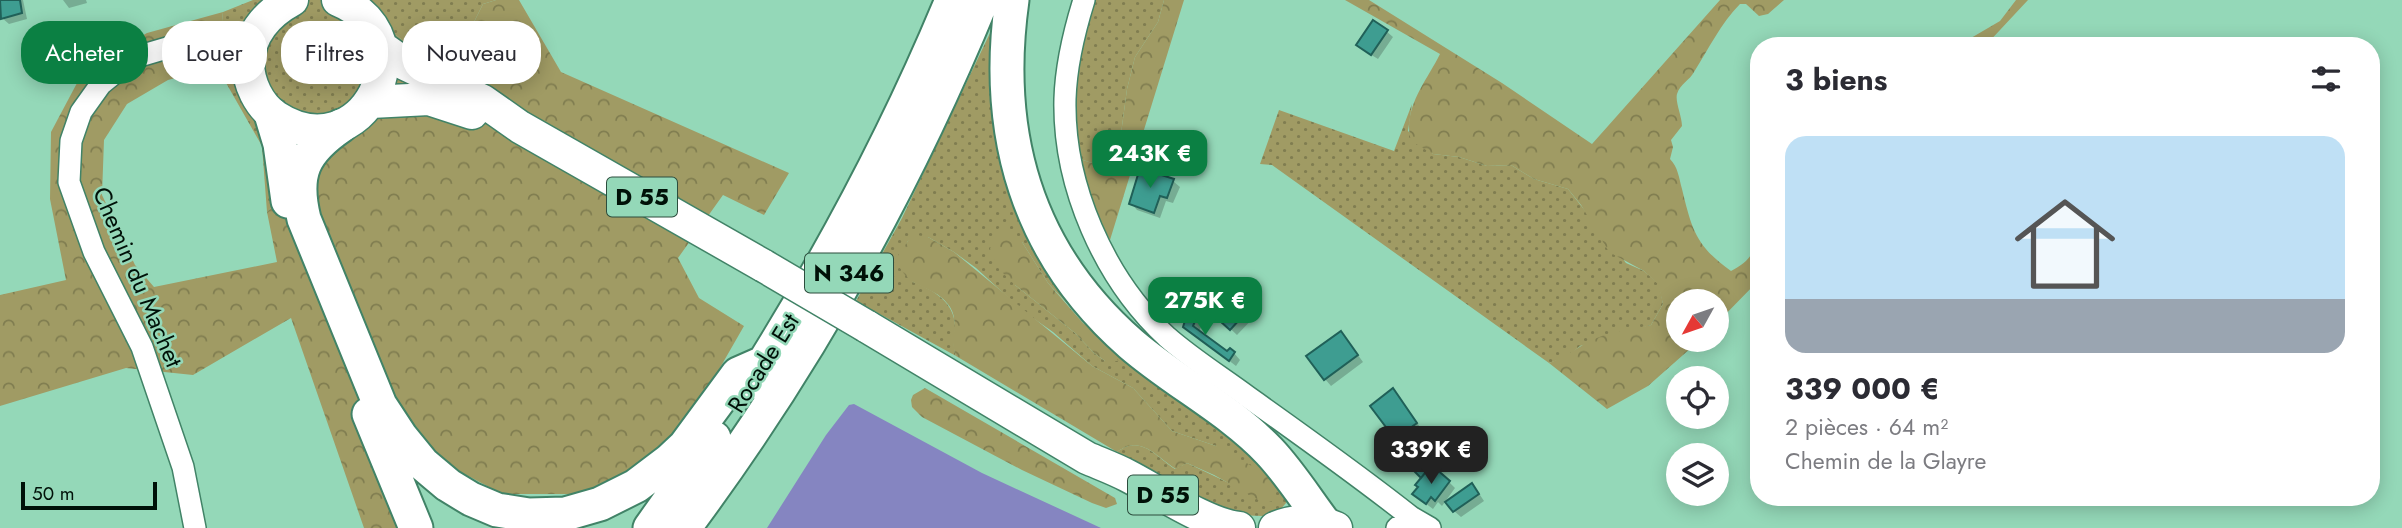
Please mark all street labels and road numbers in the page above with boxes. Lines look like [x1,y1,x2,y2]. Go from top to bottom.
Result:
road number: D 55 [607,178,677,216]
street label: Chemin du Machet [84,181,192,373]
road number: N 346 [805,254,893,292]
street label: Rocade Est [719,306,807,420]
road number: D 55 [1128,475,1198,514]

